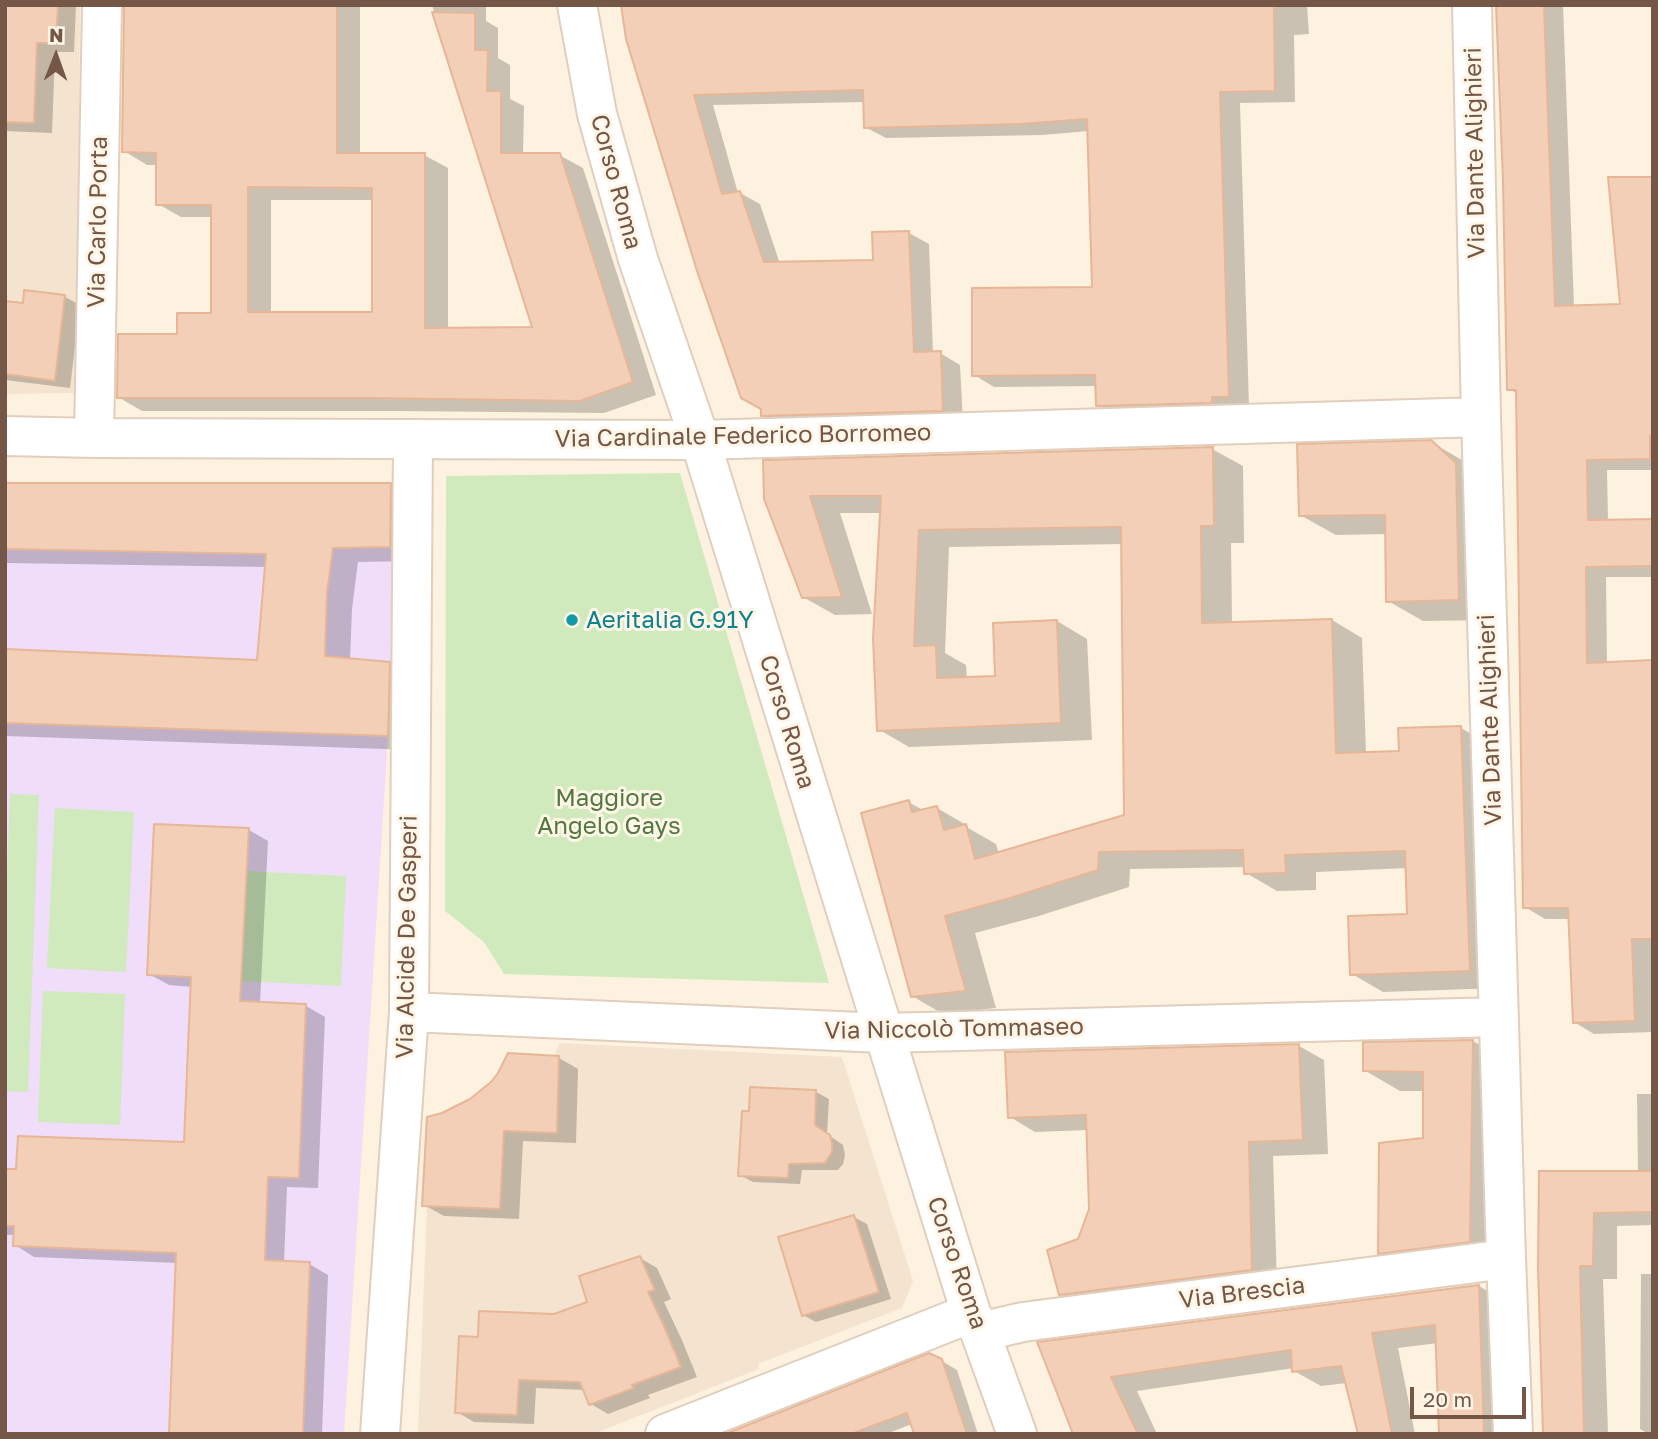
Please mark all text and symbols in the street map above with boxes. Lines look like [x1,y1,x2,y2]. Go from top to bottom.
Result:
north arrow [21,21,91,91]
text: N [49,23,64,46]
street label: Via Dante Alighieri [1459,47,1491,259]
street label: Corso Roma [584,111,648,253]
street label: Via Carlo Porta [82,136,114,308]
street label: Via Cardinale Federico Borromeo [554,418,932,454]
place label: Aeritalia G.91Y [586,606,754,634]
marker: Aeritalia G.91Y [564,612,580,628]
street label: Via Dante Alighieri [1472,614,1508,826]
street label: Corso Roma [753,652,821,792]
park label: Maggiore Angelo Gays [537,784,681,840]
street label: Via Alcide De Gasperi [390,815,424,1059]
street label: Via Niccolò Tommaseo [824,1012,1084,1046]
street label: Corso Roma [921,1193,993,1333]
street label: Via Brescia [1177,1271,1307,1315]
scale bar [1413,1372,1528,1416]
text: 20 m [1423,1386,1472,1412]

